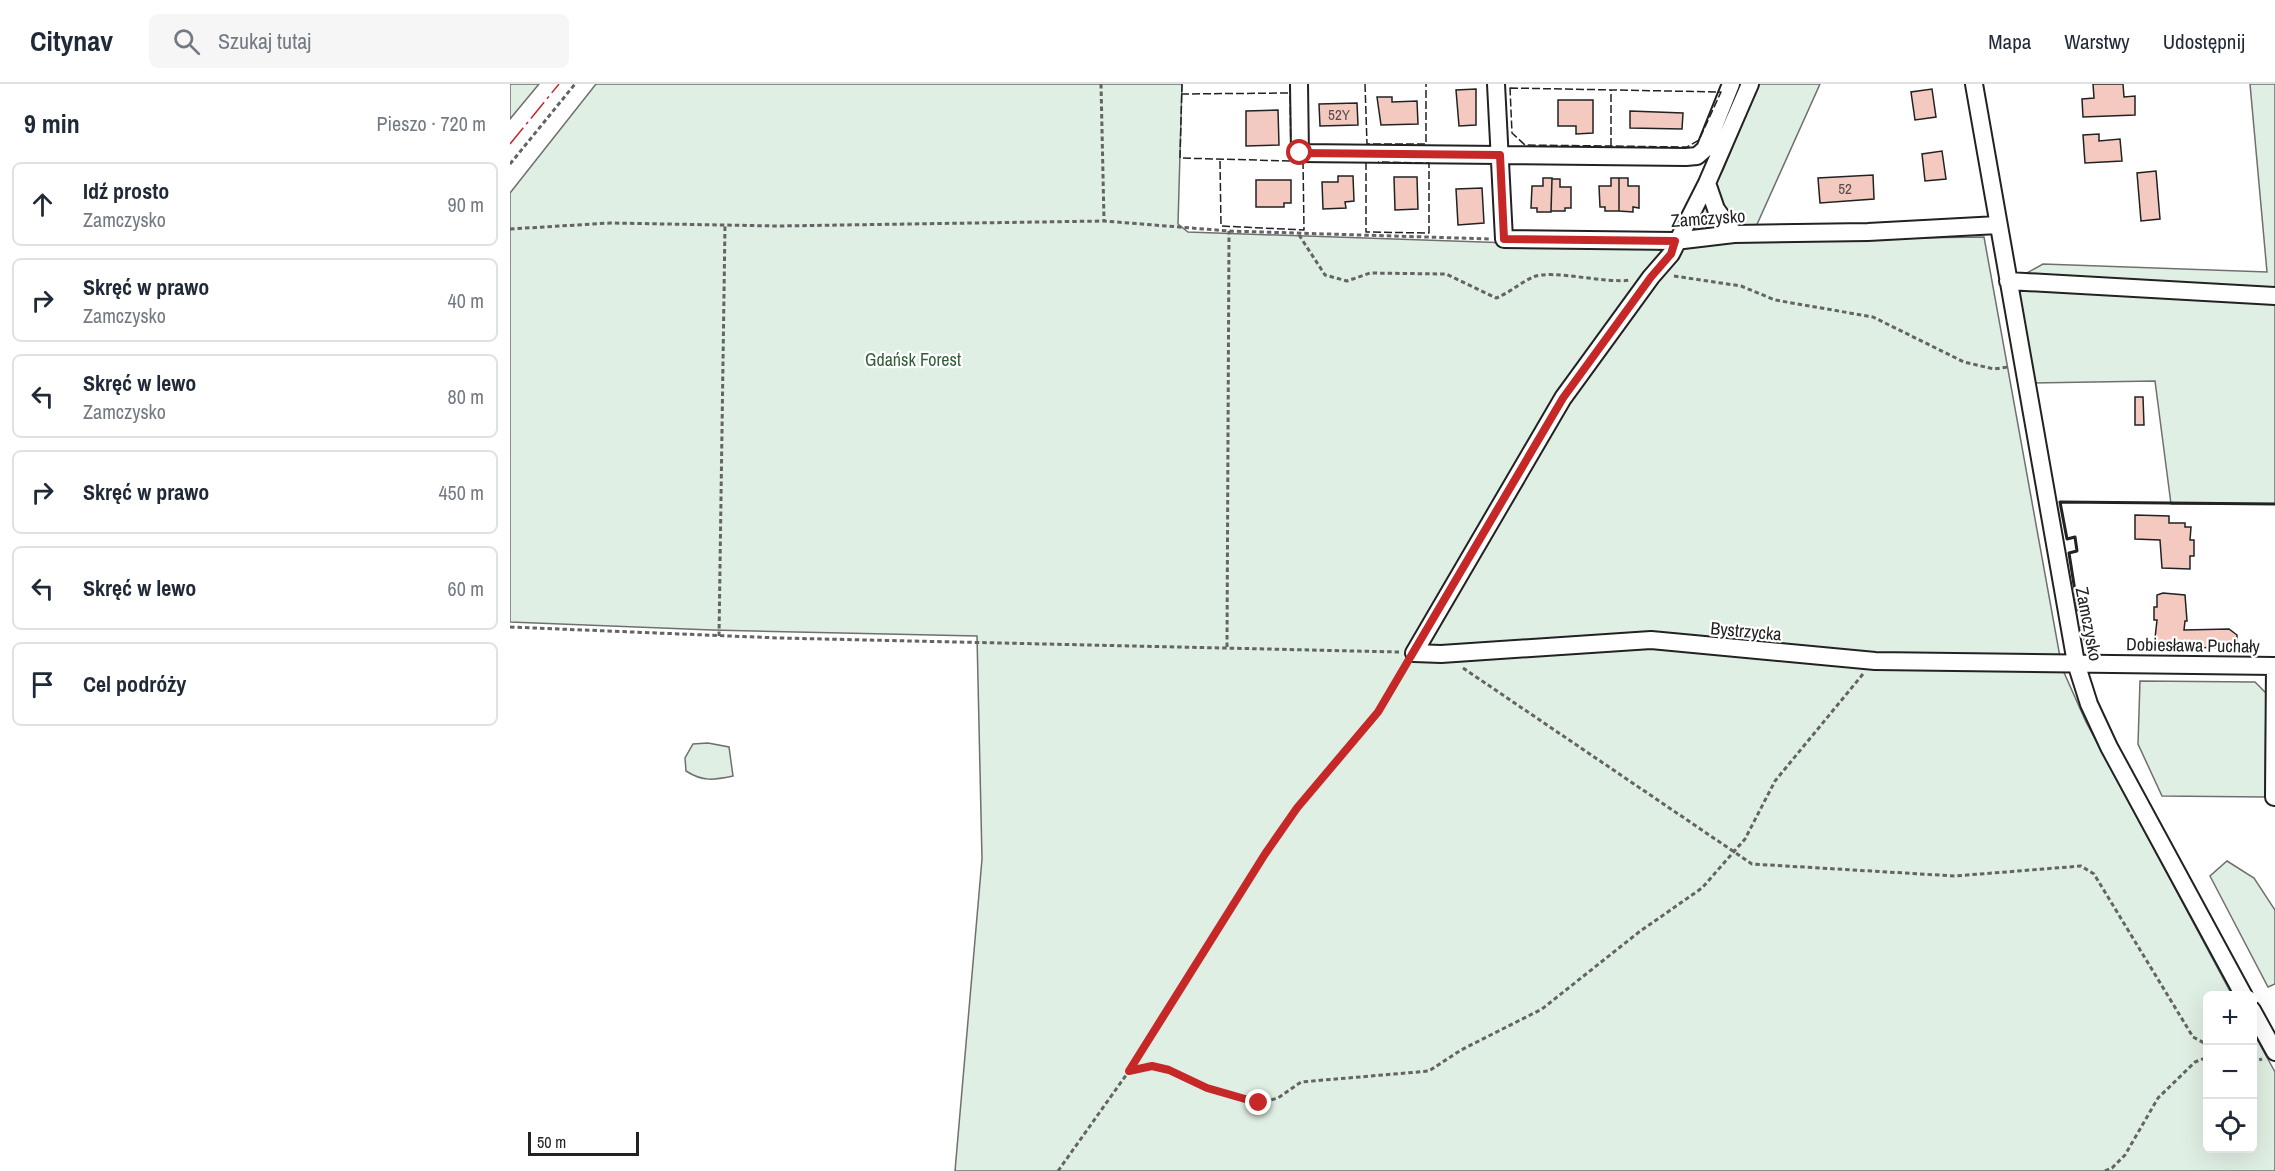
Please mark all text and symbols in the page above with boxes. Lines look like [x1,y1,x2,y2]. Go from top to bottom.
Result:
search box [149,14,569,68]
text: Citynav [30,22,113,60]
icon: search [170,25,203,58]
text: Szukaj tutaj [218,26,311,56]
text: Mapa [1988,27,2031,56]
text: Warstwy [2064,27,2130,56]
text: Udostępnij [2163,27,2245,56]
house number: 52Y [1328,104,1351,125]
text: 9 min [24,106,80,141]
text: Pieszo · 720 m [377,110,486,137]
route start [1286,139,1312,165]
text: Idź prosto [83,176,169,206]
house number: 52 [1838,178,1852,199]
icon: ahead [26,188,59,221]
text: 90 m [448,191,484,218]
street label: Zamczysko [1670,203,1746,233]
text: Zamczysko [83,206,166,233]
text: Skręć w prawo [83,272,209,302]
icon: right [26,284,59,317]
text: 40 m [448,287,484,314]
text: Zamczysko [83,302,166,329]
park label: Gdańsk Forest [865,347,961,372]
text: Skręć w lewo [83,368,196,398]
icon: left [26,380,59,413]
text: 80 m [448,383,484,410]
text: Zamczysko [83,398,166,425]
icon: right [26,476,59,509]
text: Skręć w prawo [83,477,209,507]
text: 450 m [438,479,484,506]
icon: left [26,572,59,605]
text: Skręć w lewo [83,573,196,603]
text: 60 m [448,575,484,602]
street label: Zamczysko [2070,585,2108,663]
street label: Bystrzycka [1709,615,1783,647]
street label: Dobiesława Puchały [2126,631,2261,659]
icon: arrive [26,668,59,701]
text: Cel podróży [83,669,186,699]
map controls [2203,991,2257,1153]
button: + [2203,991,2257,1045]
button: − [2203,1045,2257,1099]
route end [1245,1089,1271,1115]
button: locate [2203,1099,2257,1153]
scale bar [528,1129,639,1156]
text: 50 m [537,1131,566,1153]

